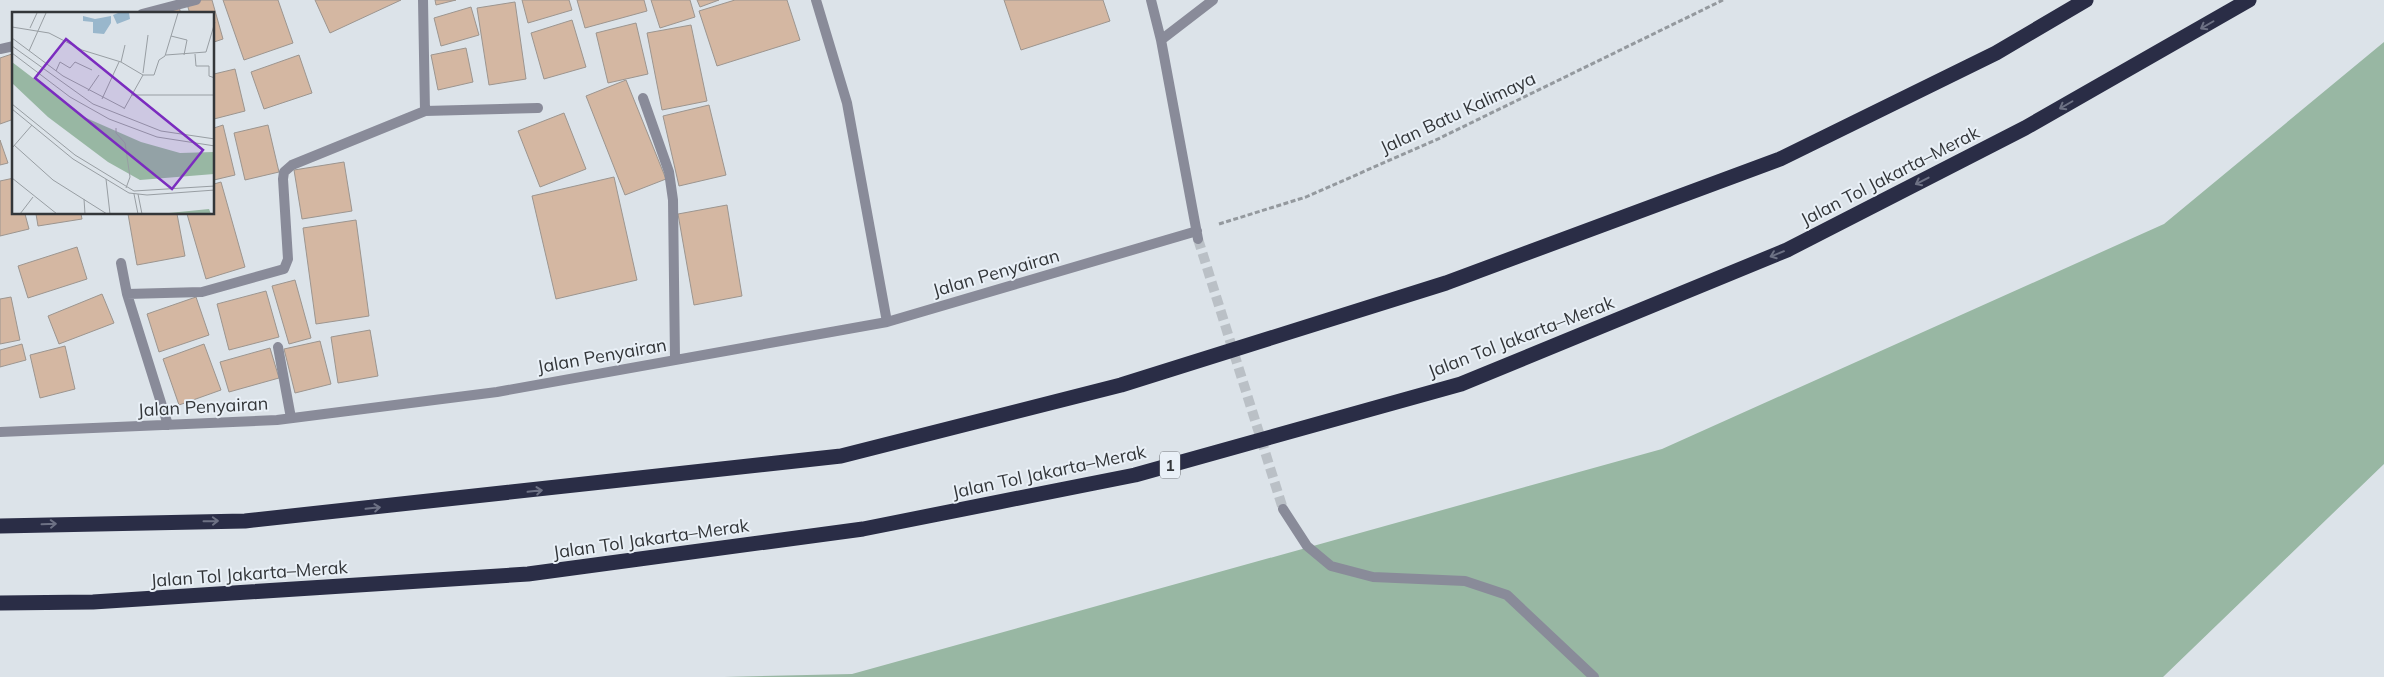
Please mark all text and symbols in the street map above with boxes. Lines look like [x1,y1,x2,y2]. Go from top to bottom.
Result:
inset map [12,12,215,215]
one-way arrow [2201,20,2215,30]
street label: Jalan Batu Kalimaya [1376,66,1539,159]
one-way arrow [2058,100,2073,110]
street label: Jalan Tol Jakarta–Merak [1797,120,1984,231]
one-way arrow [1915,177,1930,186]
street label: Jalan Penyairan [930,243,1062,302]
one-way arrow [1770,250,1785,259]
street label: Jalan Tol Jakarta–Merak [1425,290,1618,383]
street label: Jalan Penyairan [535,333,668,378]
street label: Jalan Penyairan [137,392,269,421]
street label: Jalan Tol Jakarta–Merak [950,440,1149,503]
road number: 1 [1160,452,1180,478]
one-way arrow [526,486,542,496]
one-way arrow [365,503,381,513]
street label: Jalan Tol Jakarta–Merak [552,513,751,564]
one-way arrow [203,517,219,526]
one-way arrow [40,519,56,529]
street label: Jalan Tol Jakarta–Merak [150,555,349,592]

